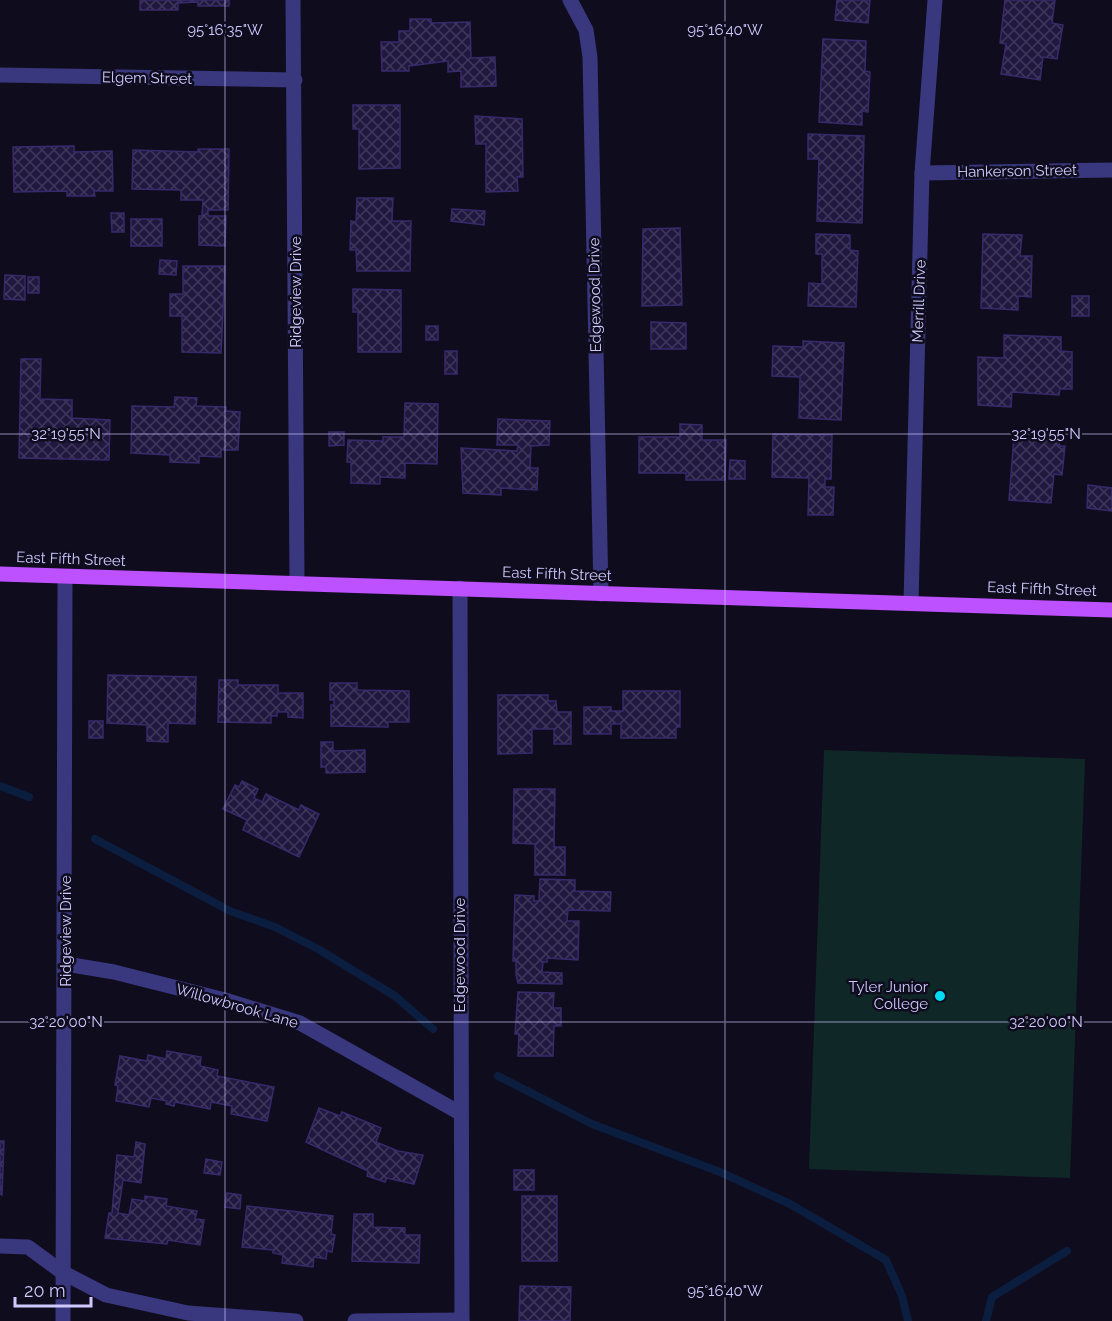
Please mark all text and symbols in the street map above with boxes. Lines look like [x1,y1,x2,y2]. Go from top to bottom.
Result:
text: 95°16'35"W [187,21,263,39]
text: 95°16'40"W [687,21,763,39]
street label: Elgem Street [102,68,192,88]
street label: Hankerson Street [957,161,1077,181]
street label: Ridgeview Drive [287,236,305,348]
street label: Edgewood Drive [585,237,605,353]
street label: Merrill Drive [909,259,929,343]
text: 32°19'55"N [31,425,101,443]
text: 32°19'55"N [1011,425,1081,443]
street label: East Fifth Street [16,548,126,570]
street label: East Fifth Street [502,563,612,585]
street label: East Fifth Street [987,578,1097,600]
street label: Ridgeview Drive [57,875,75,987]
street label: Edgewood Drive [451,897,469,1012]
place label: Tyler Junior College [848,978,929,1013]
street label: Willowbrook Lane [174,980,300,1032]
marker: Tyler Junior College [933,989,947,1003]
text: 32°20'00"N [29,1013,103,1031]
text: 32°20'00"N [1009,1013,1083,1031]
scale bar [15,1270,92,1308]
text: 20 m [24,1280,66,1301]
text: 95°16'40"W [687,1282,763,1300]

